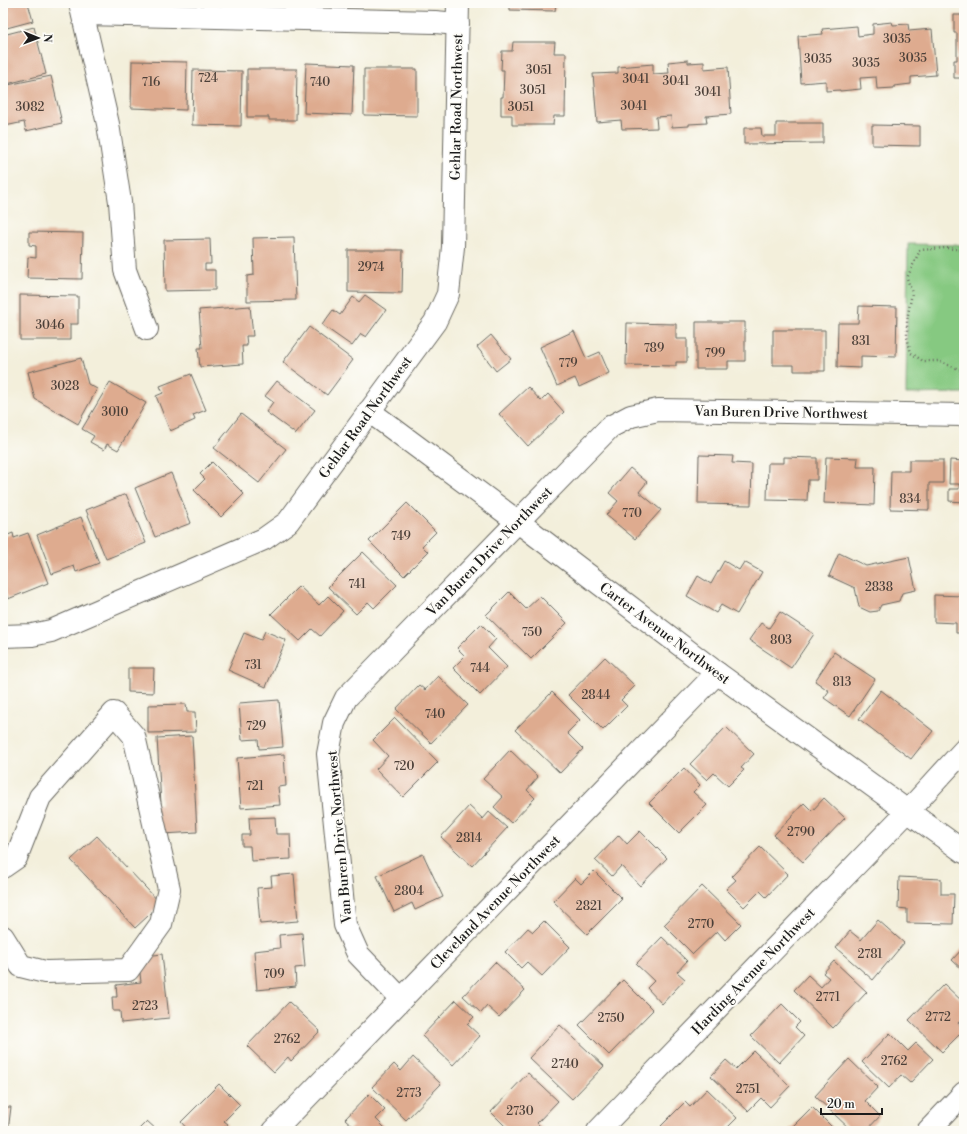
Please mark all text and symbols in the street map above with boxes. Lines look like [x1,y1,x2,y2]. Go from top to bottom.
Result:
north arrow [18,18,58,58]
house number: 3035 [883,32,911,47]
street label: Gehlar Road Northwest [447,33,467,181]
text: N [40,34,54,43]
house number: 3035 [899,51,927,66]
house number: 3035 [804,52,832,67]
house number: 3035 [852,56,880,71]
house number: 3051 [526,63,553,78]
house number: 724 [198,71,218,86]
house number: 3041 [623,72,650,87]
house number: 3041 [663,74,690,89]
house number: 716 [142,75,160,90]
house number: 740 [310,75,330,90]
house number: 3051 [520,83,547,98]
house number: 3041 [695,85,722,100]
house number: 3041 [621,99,648,114]
house number: 3082 [16,100,45,115]
house number: 3051 [508,100,535,115]
house number: 2974 [358,260,384,275]
house number: 3046 [36,318,65,333]
house number: 831 [852,334,871,349]
house number: 789 [644,341,664,356]
house number: 799 [705,346,725,361]
street label: Gehlar Road Northwest [315,353,416,482]
house number: 779 [558,356,578,371]
house number: 3028 [51,379,79,394]
street label: Van Buren Drive Northwest [693,402,868,424]
house number: 3010 [102,405,129,420]
street label: Van Buren Drive Northwest [422,483,556,621]
house number: 834 [899,492,921,507]
house number: 770 [622,506,642,521]
house number: 749 [391,529,411,544]
house number: 741 [348,577,367,592]
street label: Carter Avenue Northwest [596,579,733,689]
house number: 2838 [865,580,893,595]
house number: 750 [522,625,542,640]
house number: 803 [770,633,792,648]
house number: 731 [244,658,263,673]
house number: 744 [470,661,490,676]
house number: 813 [833,675,852,690]
house number: 2844 [582,688,610,703]
house number: 740 [425,707,445,722]
house number: 729 [246,719,266,734]
street label: Van Buren Drive Northwest [323,750,357,925]
house number: 720 [394,759,414,774]
house number: 721 [246,779,265,794]
house number: 2790 [787,825,815,840]
house number: 2814 [456,831,482,846]
street label: Cleveland Avenue Northwest [427,832,565,974]
house number: 2804 [394,884,424,899]
house number: 2821 [576,899,603,914]
street label: Harding Avenue Northwest [688,904,819,1039]
house number: 2770 [688,917,714,932]
house number: 2781 [858,947,883,962]
house number: 709 [264,967,285,982]
house number: 2771 [816,990,841,1005]
house number: 2723 [132,999,158,1014]
house number: 2772 [925,1010,951,1025]
house number: 2750 [597,1011,625,1026]
house number: 2762 [274,1032,300,1047]
house number: 2762 [881,1054,907,1069]
house number: 2740 [551,1057,579,1072]
house number: 2751 [736,1082,761,1097]
house number: 2773 [396,1086,422,1101]
scale bar [821,1090,882,1116]
text: 20 m [827,1097,855,1112]
house number: 2730 [506,1104,534,1119]

